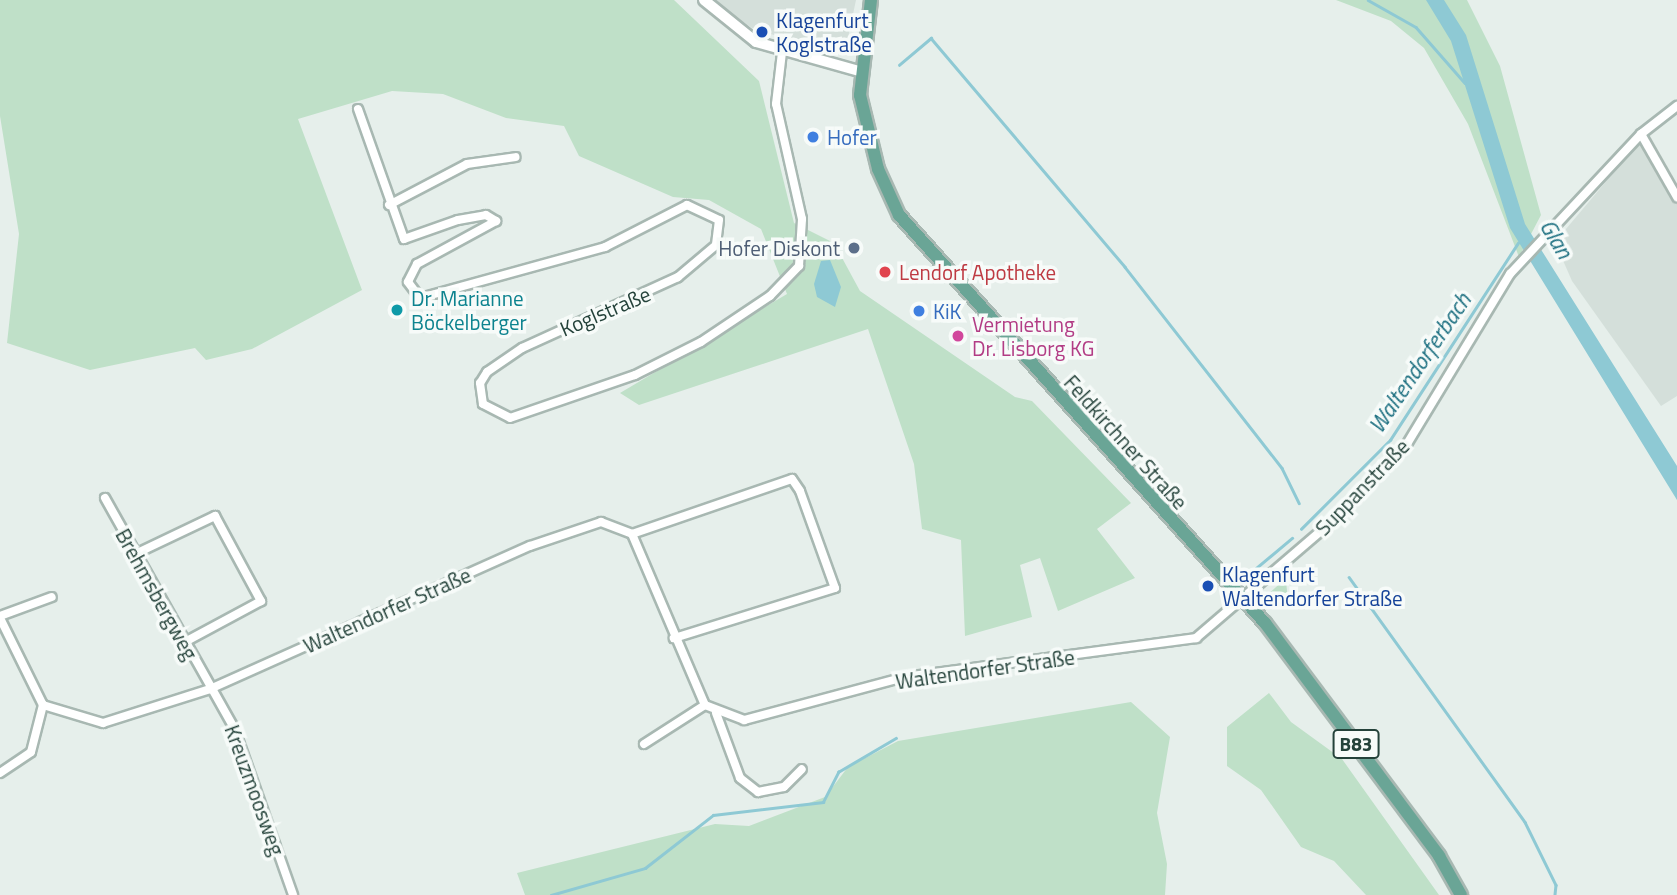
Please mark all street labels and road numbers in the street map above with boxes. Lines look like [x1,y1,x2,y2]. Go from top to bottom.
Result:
street label: Koglstraße [556,281,654,341]
street label: Feldkirchner Straße [1059,370,1193,514]
street label: Suppanstraße [1310,434,1414,540]
street label: Brehmsbergweg [111,524,203,664]
street label: Waltendorfer Straße [299,562,475,658]
street label: Waltendorfer Straße [894,644,1076,694]
street label: Kreuzmoosweg [220,721,290,859]
road number: B83 [1332,729,1380,760]

